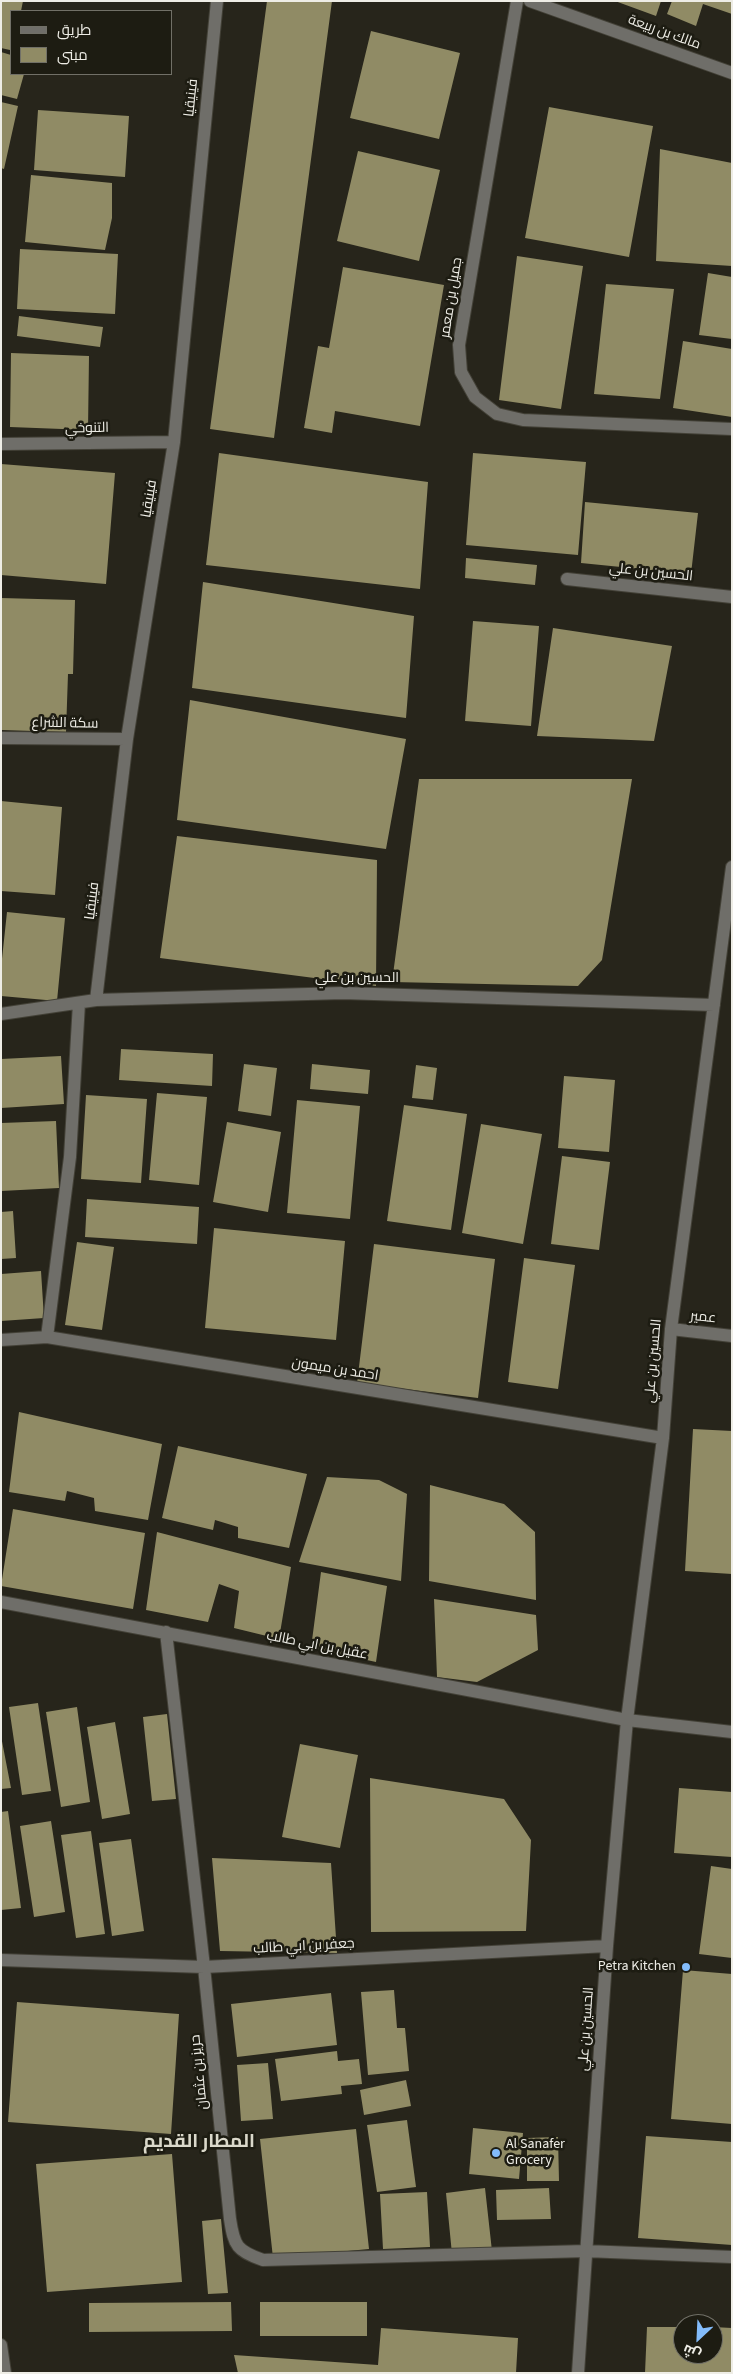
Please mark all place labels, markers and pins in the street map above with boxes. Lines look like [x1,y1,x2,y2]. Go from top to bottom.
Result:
place label: Petra Kitchen [598,1959,676,1975]
marker: Petra Kitchen [680,1961,692,1973]
place label: Al Sanafer Grocery [506,2137,565,2170]
marker: Al Sanafer Grocery [490,2147,502,2159]

